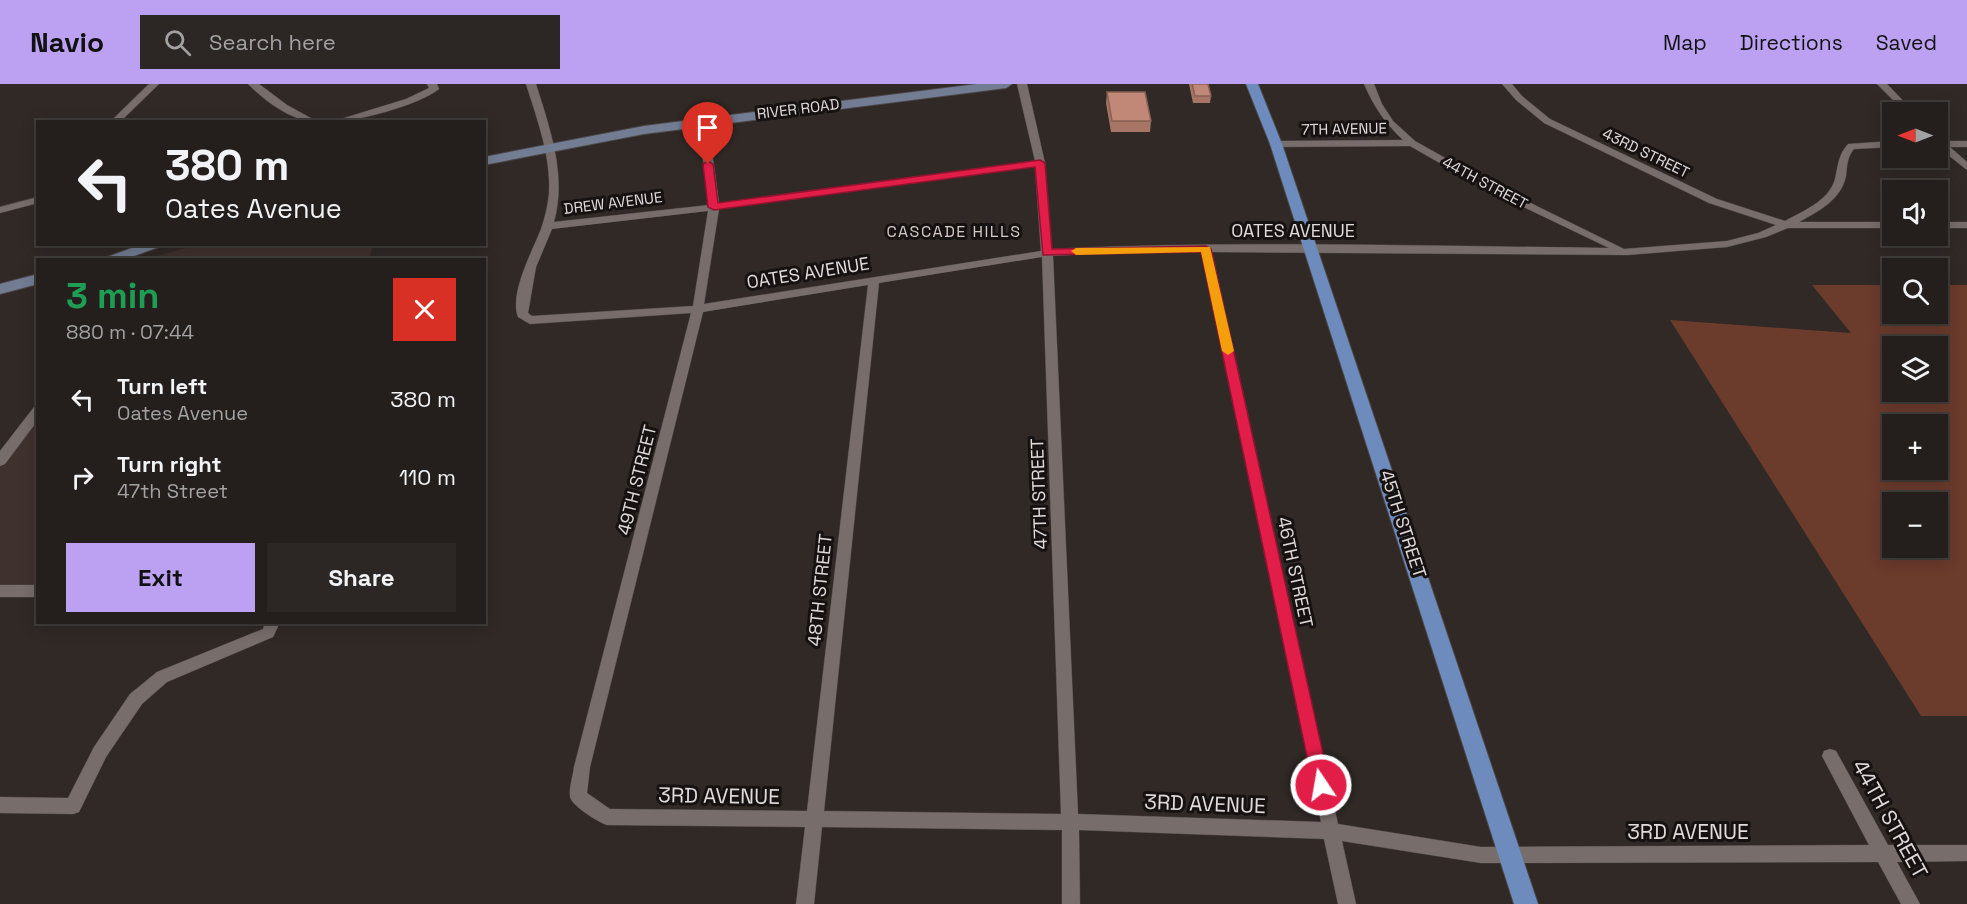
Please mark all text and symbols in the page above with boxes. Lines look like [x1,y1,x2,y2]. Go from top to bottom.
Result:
search box [140,15,560,69]
text: Navio [30,24,104,60]
icon: search [161,26,194,59]
text: Search here [209,28,336,56]
text: Map [1663,29,1707,56]
text: Directions [1740,29,1843,56]
text: Saved [1876,29,1937,56]
street label: RIVER ROAD [756,94,840,123]
pin [682,102,733,164]
north arrow [1882,102,1948,168]
map controls [1882,102,1948,558]
icon: arrive [691,111,724,144]
street label: 7TH AVENUE [1301,118,1387,139]
street label: 43RD STREET [1600,123,1693,182]
text: 380 m [165,139,290,192]
icon: left [66,144,144,222]
street label: 44TH STREET [1439,152,1531,213]
button: sound [1882,180,1948,246]
street label: DREW AVENUE [562,187,663,218]
text: Oates Avenue [165,191,342,226]
street label: OATES AVENUE [1231,219,1355,242]
district label: CASCADE HILLS [886,221,1022,242]
street label: OATES AVENUE [745,251,871,294]
button: search [1882,258,1948,324]
text: 3 min [66,273,160,319]
button: close [393,278,456,341]
text: 880 m · 07:44 [66,319,194,345]
button: layers [1882,336,1948,402]
text: Turn left [117,372,207,400]
icon: left [66,383,99,416]
text: 380 m [390,385,456,413]
text: Oates Avenue [117,400,248,426]
button: + [1882,414,1948,480]
street label: 49TH STREET [612,422,661,537]
street label: 47TH STREET [1025,438,1052,550]
text: Turn right [117,450,222,478]
icon: right [66,461,99,494]
text: 110 m [399,463,456,491]
street label: 45TH STREET [1375,467,1432,581]
text: 47th Street [117,478,228,504]
button: − [1882,492,1948,558]
street label: 46TH STREET [1273,514,1319,630]
street label: 48TH STREET [802,532,837,647]
button: Exit [66,543,255,612]
button: Share [267,543,456,612]
position arrow [1289,753,1353,817]
street label: 44TH STREET [1847,755,1934,883]
street label: 3RD AVENUE [658,781,780,810]
street label: 3RD AVENUE [1144,788,1266,819]
street label: 3RD AVENUE [1627,818,1749,845]

